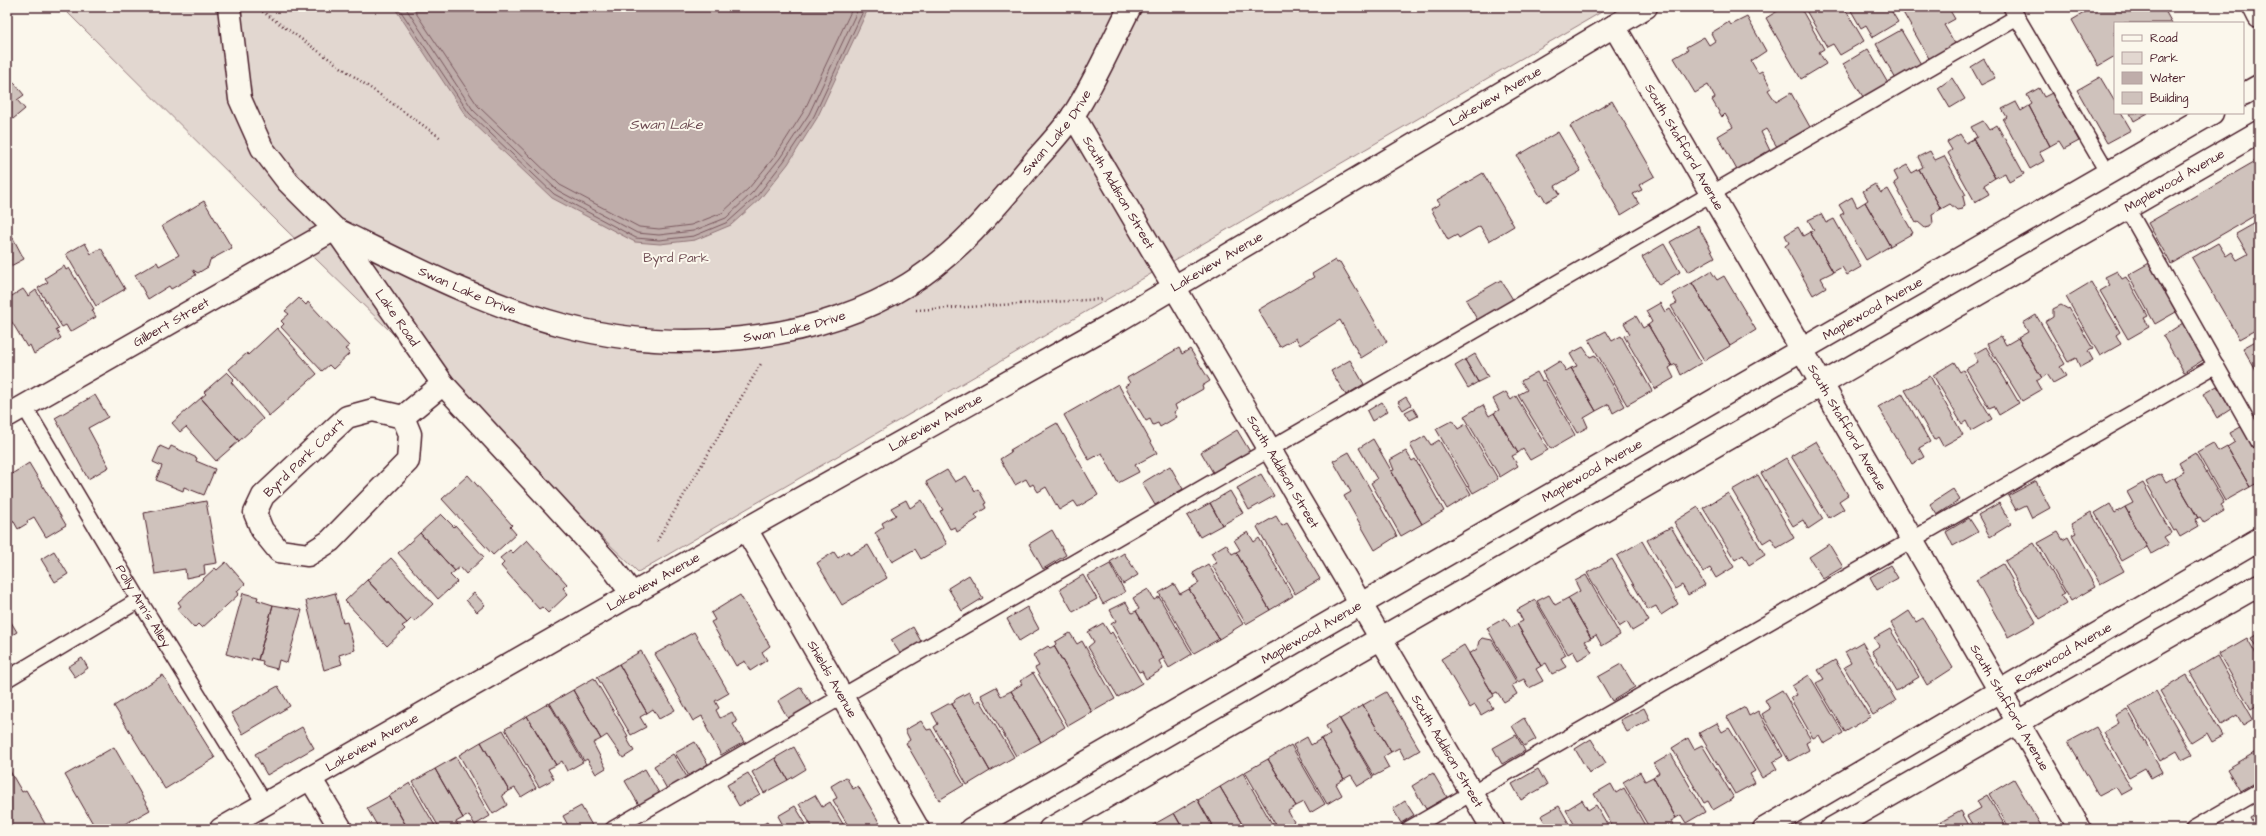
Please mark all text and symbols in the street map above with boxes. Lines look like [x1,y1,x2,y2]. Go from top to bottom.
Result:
legend [2114,22,2244,114]
text: Road [2150,30,2178,47]
text: Park [2150,50,2178,67]
street label: Lakeview Avenue [1446,62,1545,131]
text: Water [2150,70,2186,87]
street label: South Stafford Avenue [1640,80,1728,214]
street label: Swan Lake Drive [1017,87,1096,179]
text: Building [2150,90,2188,108]
water label: Swan Lake [629,115,704,135]
street label: South Addison Street [1078,133,1159,253]
street label: Maplewood Avenue [2121,145,2228,217]
street label: Lakeview Avenue [1167,227,1266,296]
park label: Byrd Park [643,249,709,268]
street label: Swan Lake Drive [415,262,519,319]
street label: Maplewood Avenue [1819,273,1926,345]
street label: Lake Road [371,286,423,350]
street label: Gilbert Street [130,293,213,351]
street label: Swan Lake Drive [742,306,848,347]
street label: South Stafford Avenue [1803,361,1891,494]
street label: Lakeview Avenue [886,389,986,456]
street label: South Addison Street [1243,412,1324,532]
street label: Byrd Park Court [260,414,350,502]
street label: Maplewood Avenue [1539,435,1646,507]
street label: Lakeview Avenue [604,548,703,616]
street label: Polly Ann's Alley [111,561,175,652]
street label: Maplewood Avenue [1258,597,1365,669]
street label: Rosewood Avenue [2012,618,2115,689]
street label: Shields Avenue [803,637,861,721]
street label: South Stafford Avenue [1966,641,2053,774]
street label: South Addison Street [1407,691,1488,812]
street label: Lakeview Avenue [322,709,422,776]

